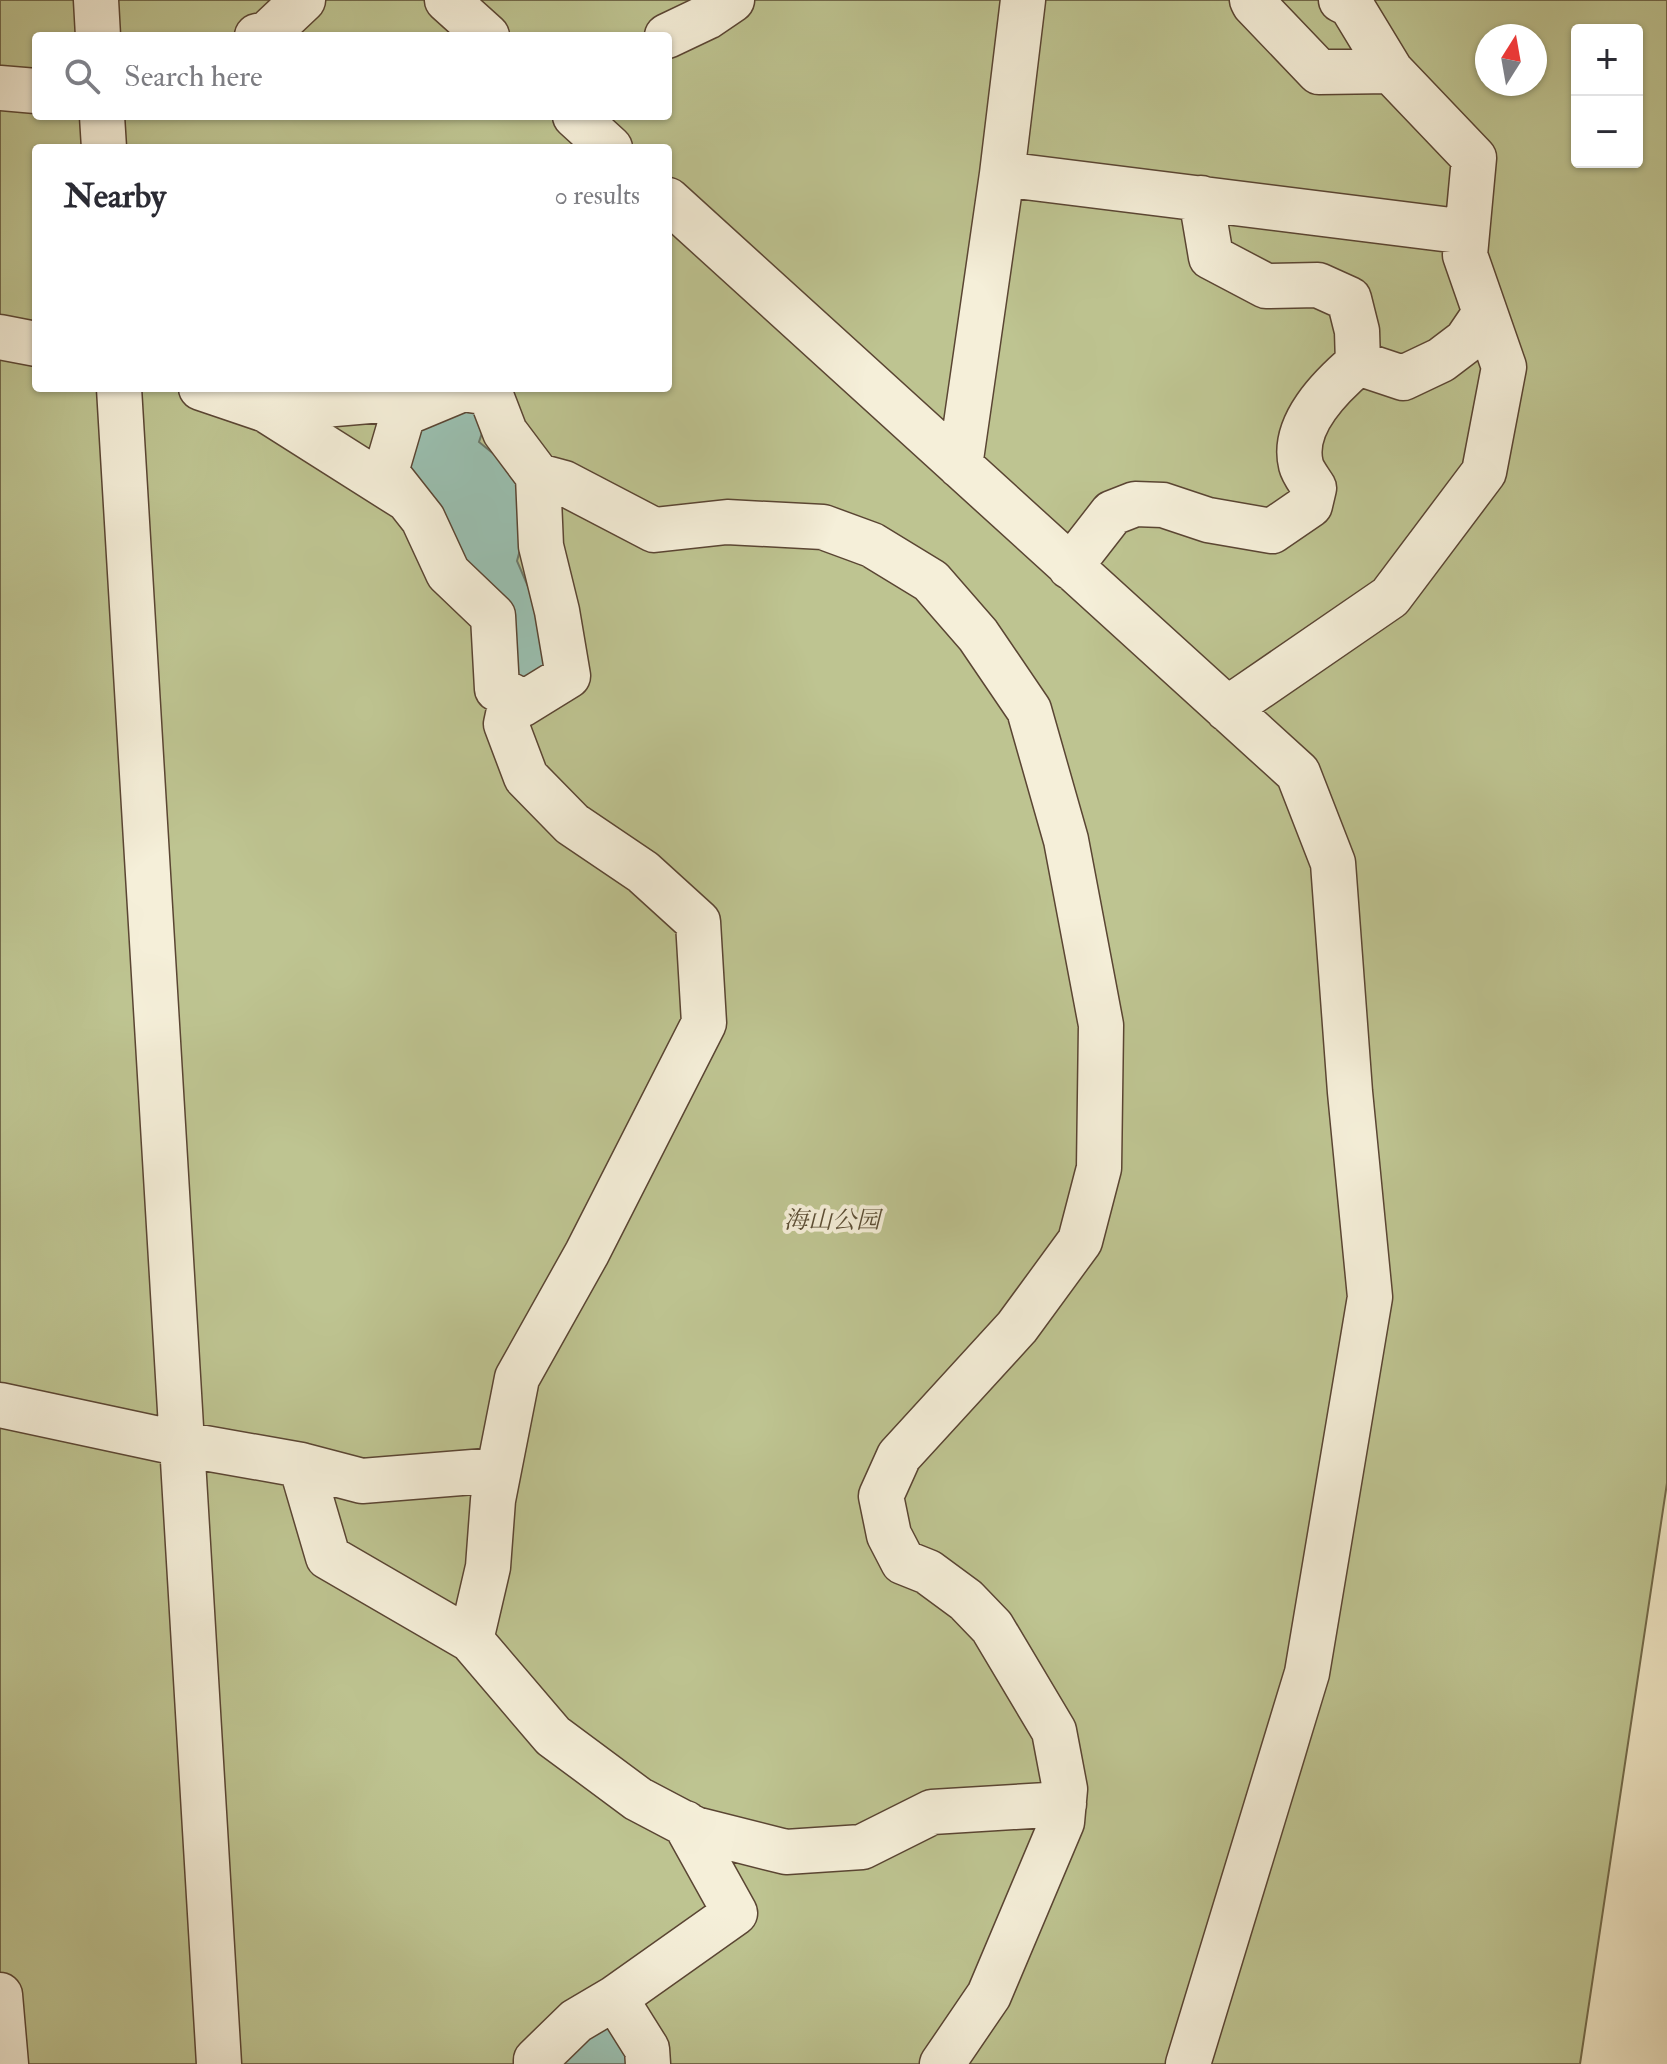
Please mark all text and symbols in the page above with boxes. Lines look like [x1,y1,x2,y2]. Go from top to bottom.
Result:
north arrow [1475,24,1547,96]
map controls [1571,24,1643,168]
button: + [1571,24,1643,96]
search box [32,32,672,120]
icon: search [60,54,104,98]
text: Search here [124,58,263,95]
button: − [1571,96,1643,168]
text: Nearby [64,175,166,218]
text: 0 results [555,180,640,212]
park label: 海山公园 [784,1205,884,1236]

